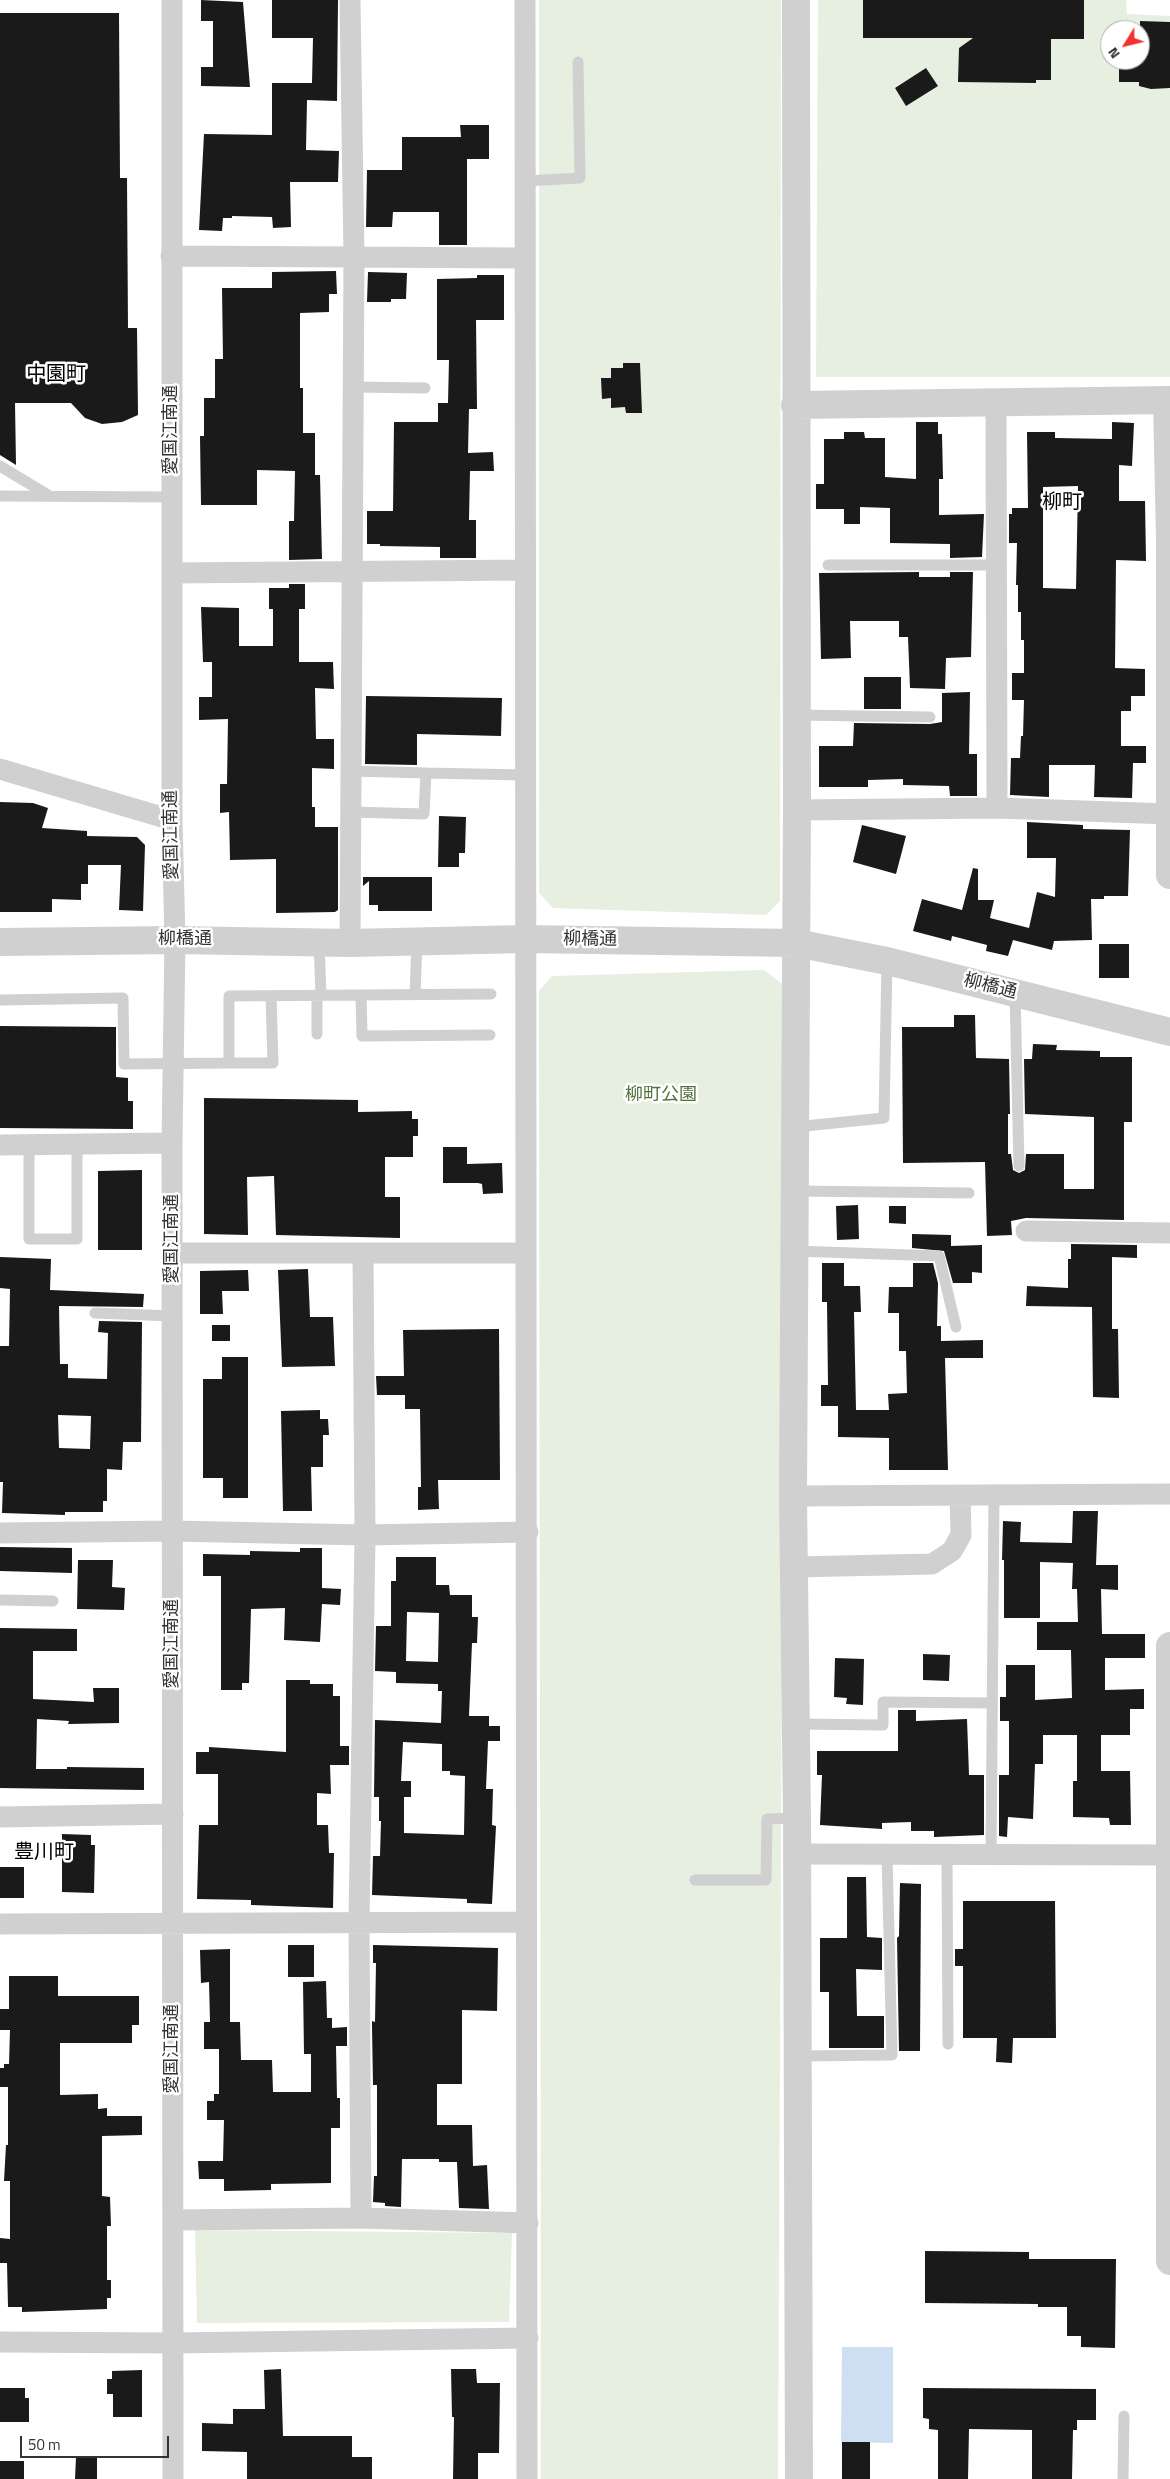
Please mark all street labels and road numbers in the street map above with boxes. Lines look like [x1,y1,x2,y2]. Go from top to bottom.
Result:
street label: 愛国江南通 [161,385,183,475]
street label: 愛国江南通 [160,790,184,880]
street label: 柳橋通 [158,929,212,951]
street label: 柳橋通 [563,929,617,951]
street label: 柳橋通 [961,970,1019,1004]
street label: 愛国江南通 [162,1194,184,1284]
street label: 愛国江南通 [162,1599,184,1689]
street label: 愛国江南通 [162,2004,184,2094]

